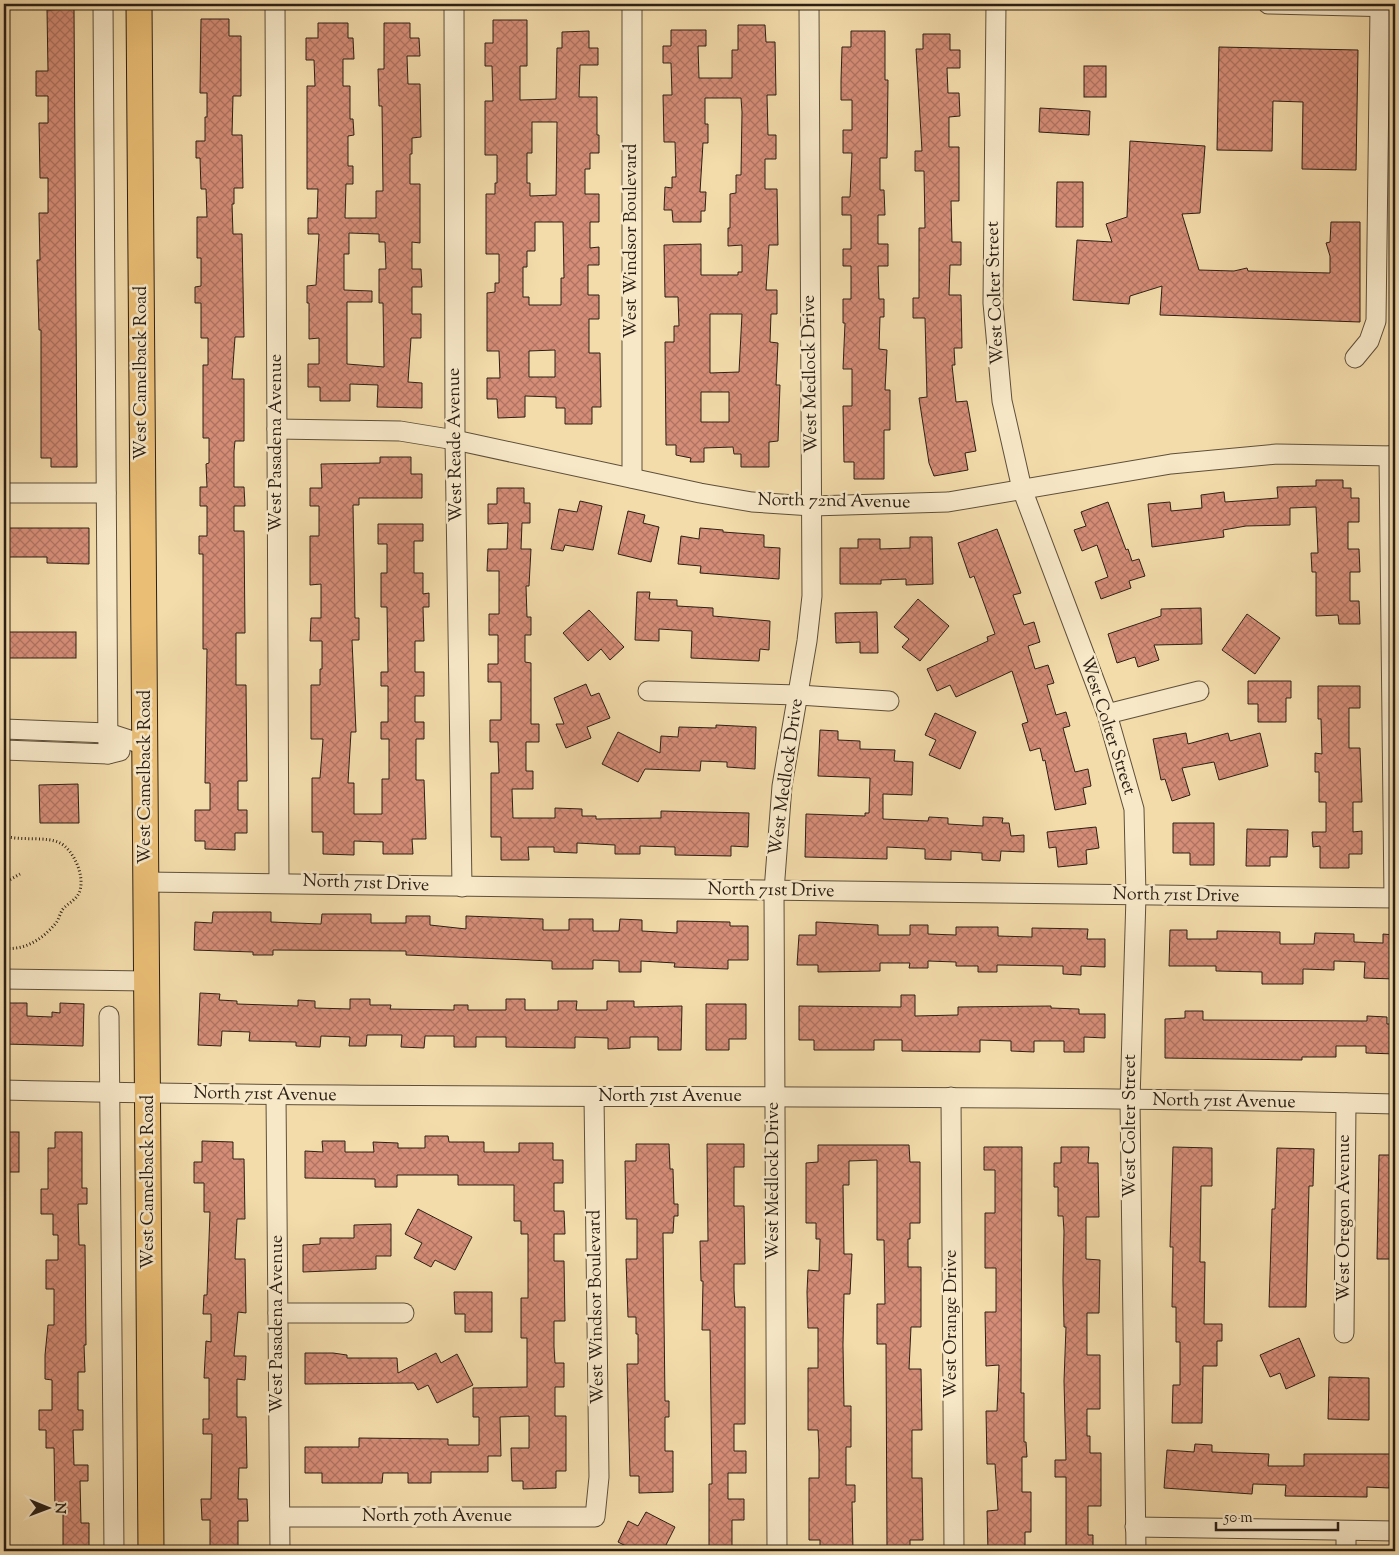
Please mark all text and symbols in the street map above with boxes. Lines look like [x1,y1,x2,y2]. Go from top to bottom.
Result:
street label: West Windsor Boulevard [619,144,645,338]
street label: West Colter Street [980,221,1012,365]
street label: West Camelback Road [129,286,155,460]
street label: West Medlock Drive [797,295,825,453]
street label: West Pasadena Avenue [264,354,290,532]
street label: West Reade Avenue [442,367,470,523]
street label: North 72nd Avenue [757,488,911,516]
street label: West Colter Street [1072,654,1142,798]
street label: West Camelback Road [133,690,159,864]
street label: West Medlock Drive [763,697,811,857]
street label: North 71st Drive [302,869,430,899]
street label: North 71st Drive [707,877,835,905]
street label: North 71st Drive [1112,882,1240,910]
street label: West Colter Street [1118,1054,1144,1198]
street label: North 71st Avenue [193,1081,337,1109]
street label: North 71st Avenue [598,1084,742,1110]
street label: North 71st Avenue [1152,1088,1296,1116]
street label: West Camelback Road [136,1095,162,1269]
street label: West Medlock Drive [761,1102,787,1260]
street label: West Oregon Avenue [1332,1134,1358,1302]
street label: West Windsor Boulevard [582,1209,612,1405]
street label: West Pasadena Avenue [265,1235,291,1413]
street label: West Orange Drive [939,1250,965,1398]
north arrow [22,1482,72,1532]
scale bar [1216,1500,1339,1532]
text: N [49,1502,69,1514]
street label: North 70th Avenue [362,1504,512,1530]
text: 50 m [1223,1508,1253,1529]

